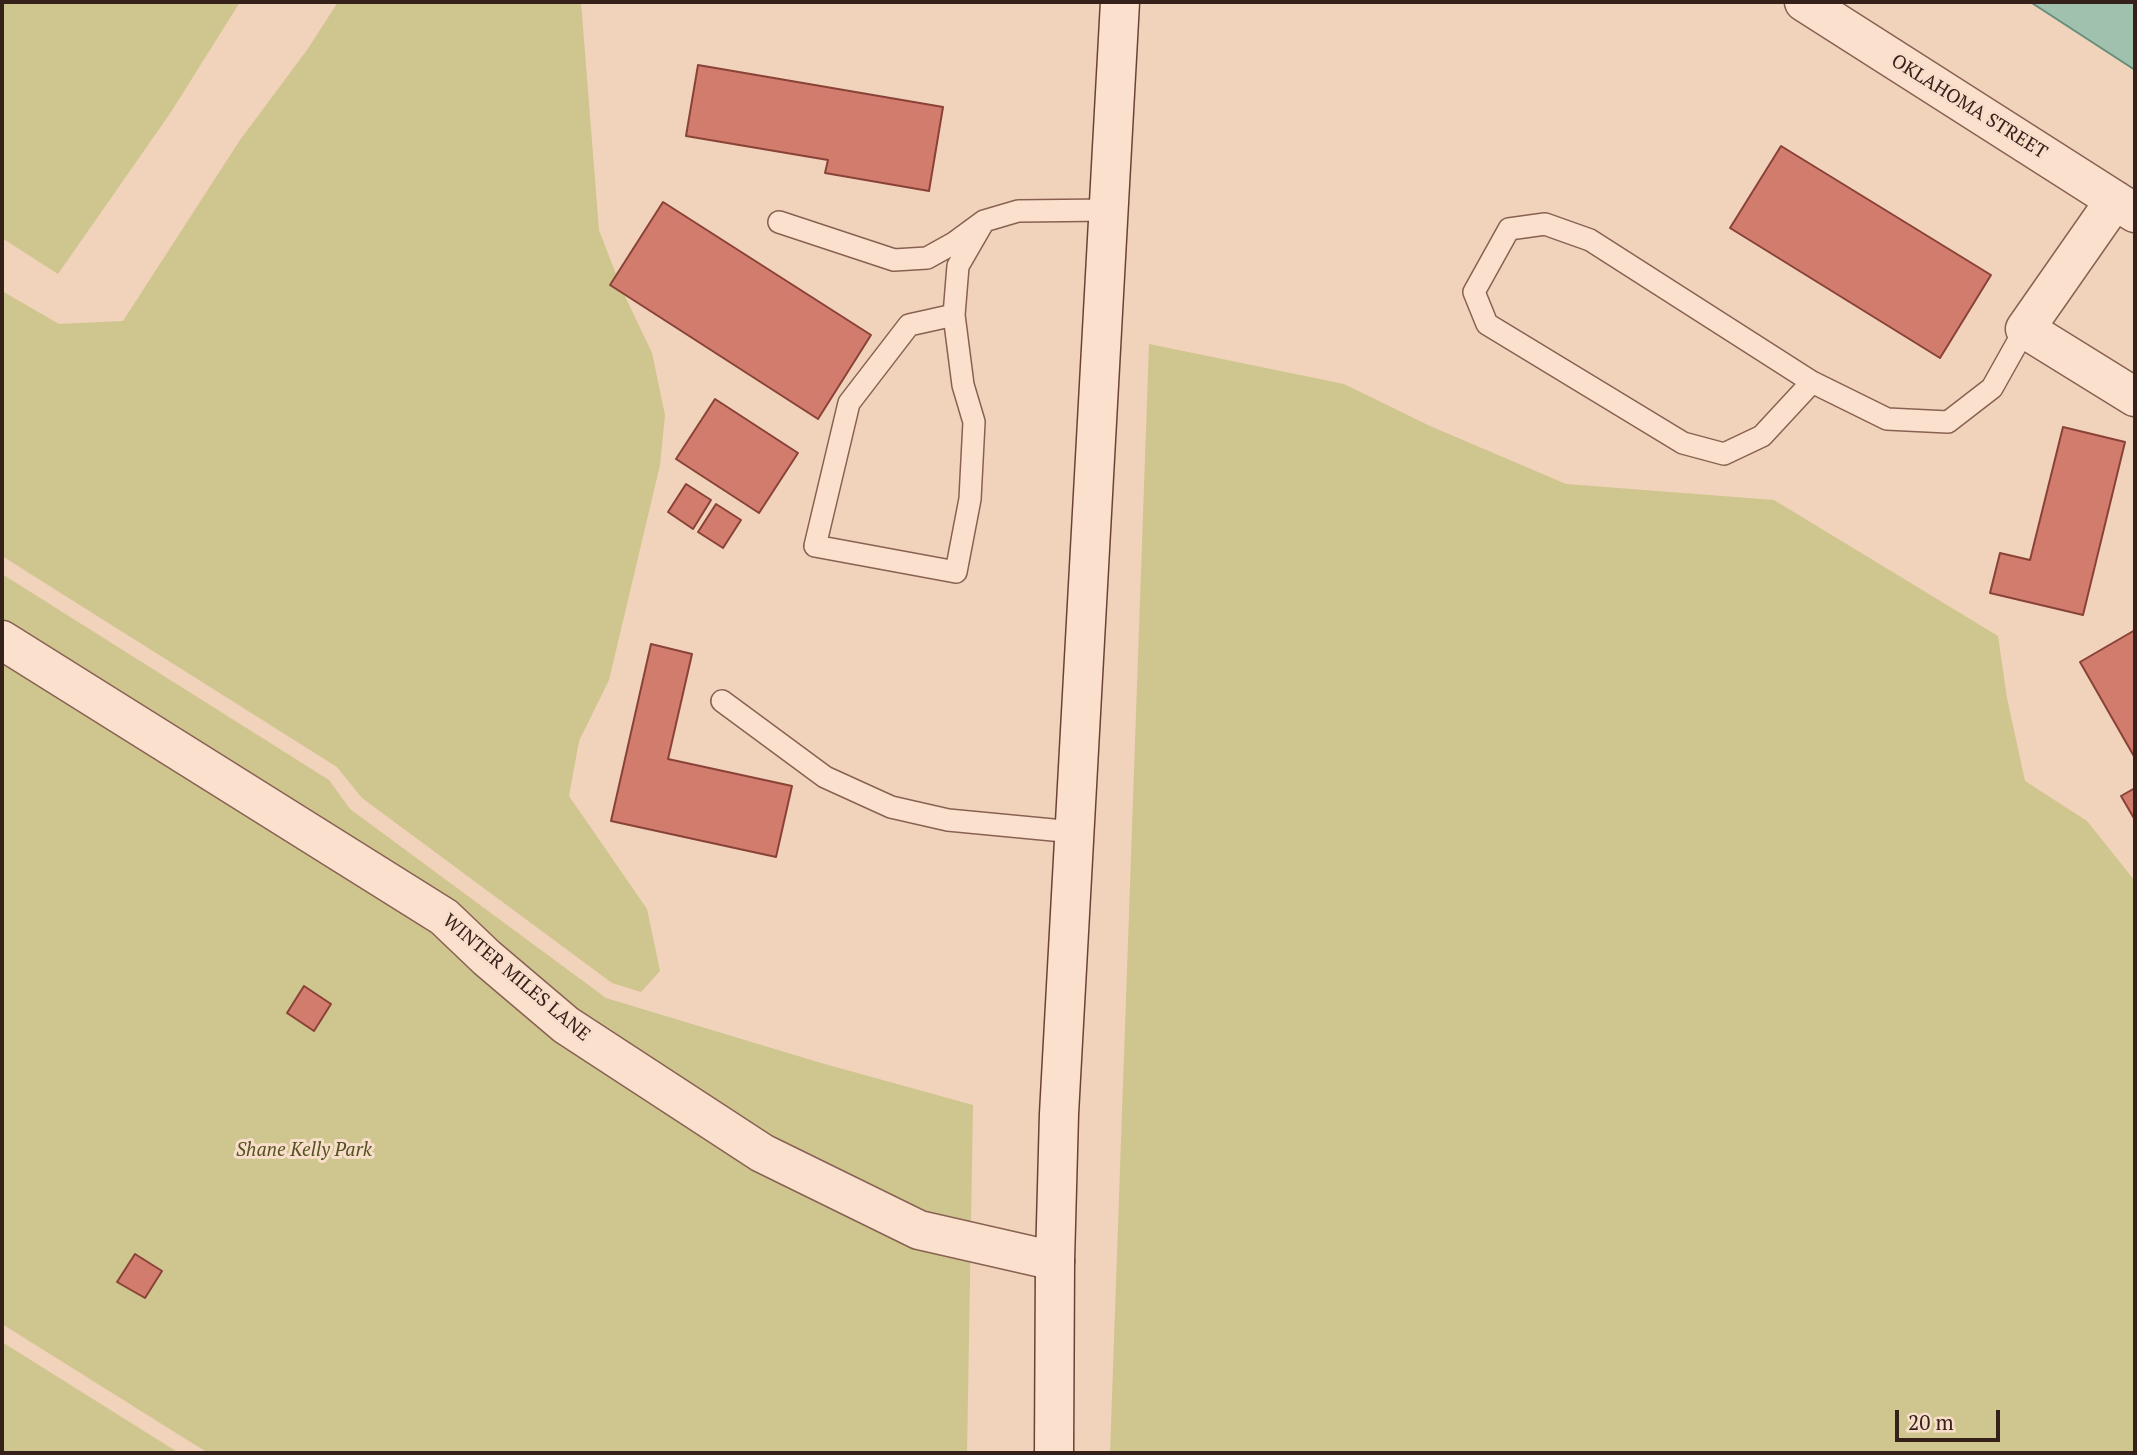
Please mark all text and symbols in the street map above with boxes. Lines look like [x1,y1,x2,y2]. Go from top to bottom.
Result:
street label: OKLAHOMA STREET [1887,50,2051,164]
street label: WINTER MILES LANE [438,910,594,1046]
park label: Shane Kelly Park [236,1140,372,1162]
scale bar [1899,1396,2004,1440]
text: 20 m [1908,1408,1954,1436]

